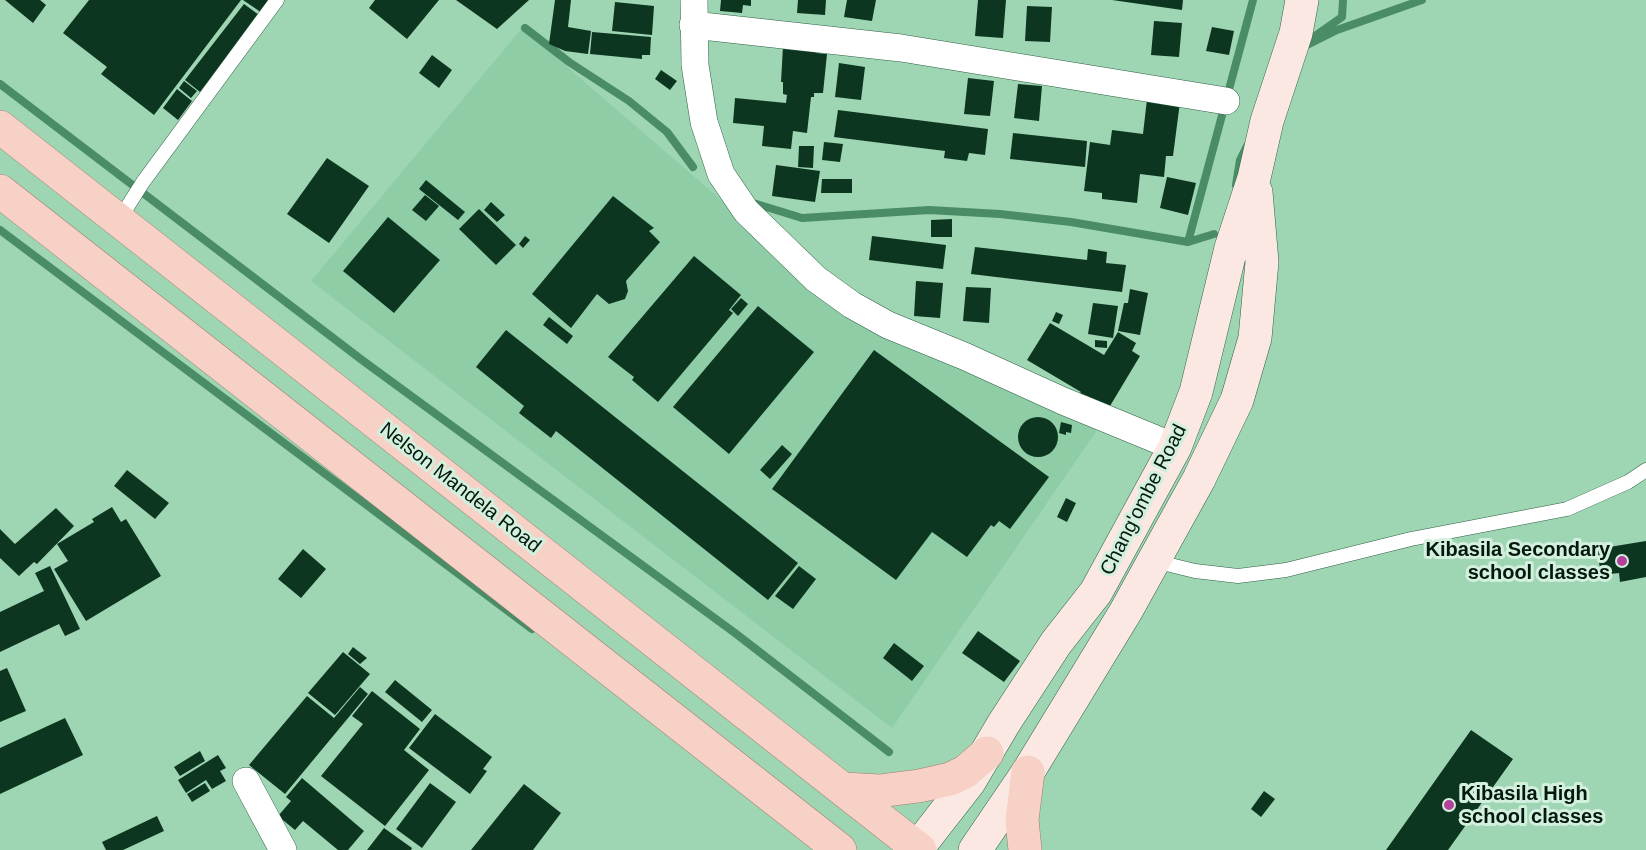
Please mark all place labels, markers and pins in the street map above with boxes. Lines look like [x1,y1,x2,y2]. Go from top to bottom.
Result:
place label: Kibasila Secondary school classes [1425,538,1610,585]
marker: Kibasila Secondary school classes [1615,554,1629,568]
place label: Kibasila High school classes [1461,782,1603,829]
marker: Kibasila High school classes [1442,798,1456,812]

